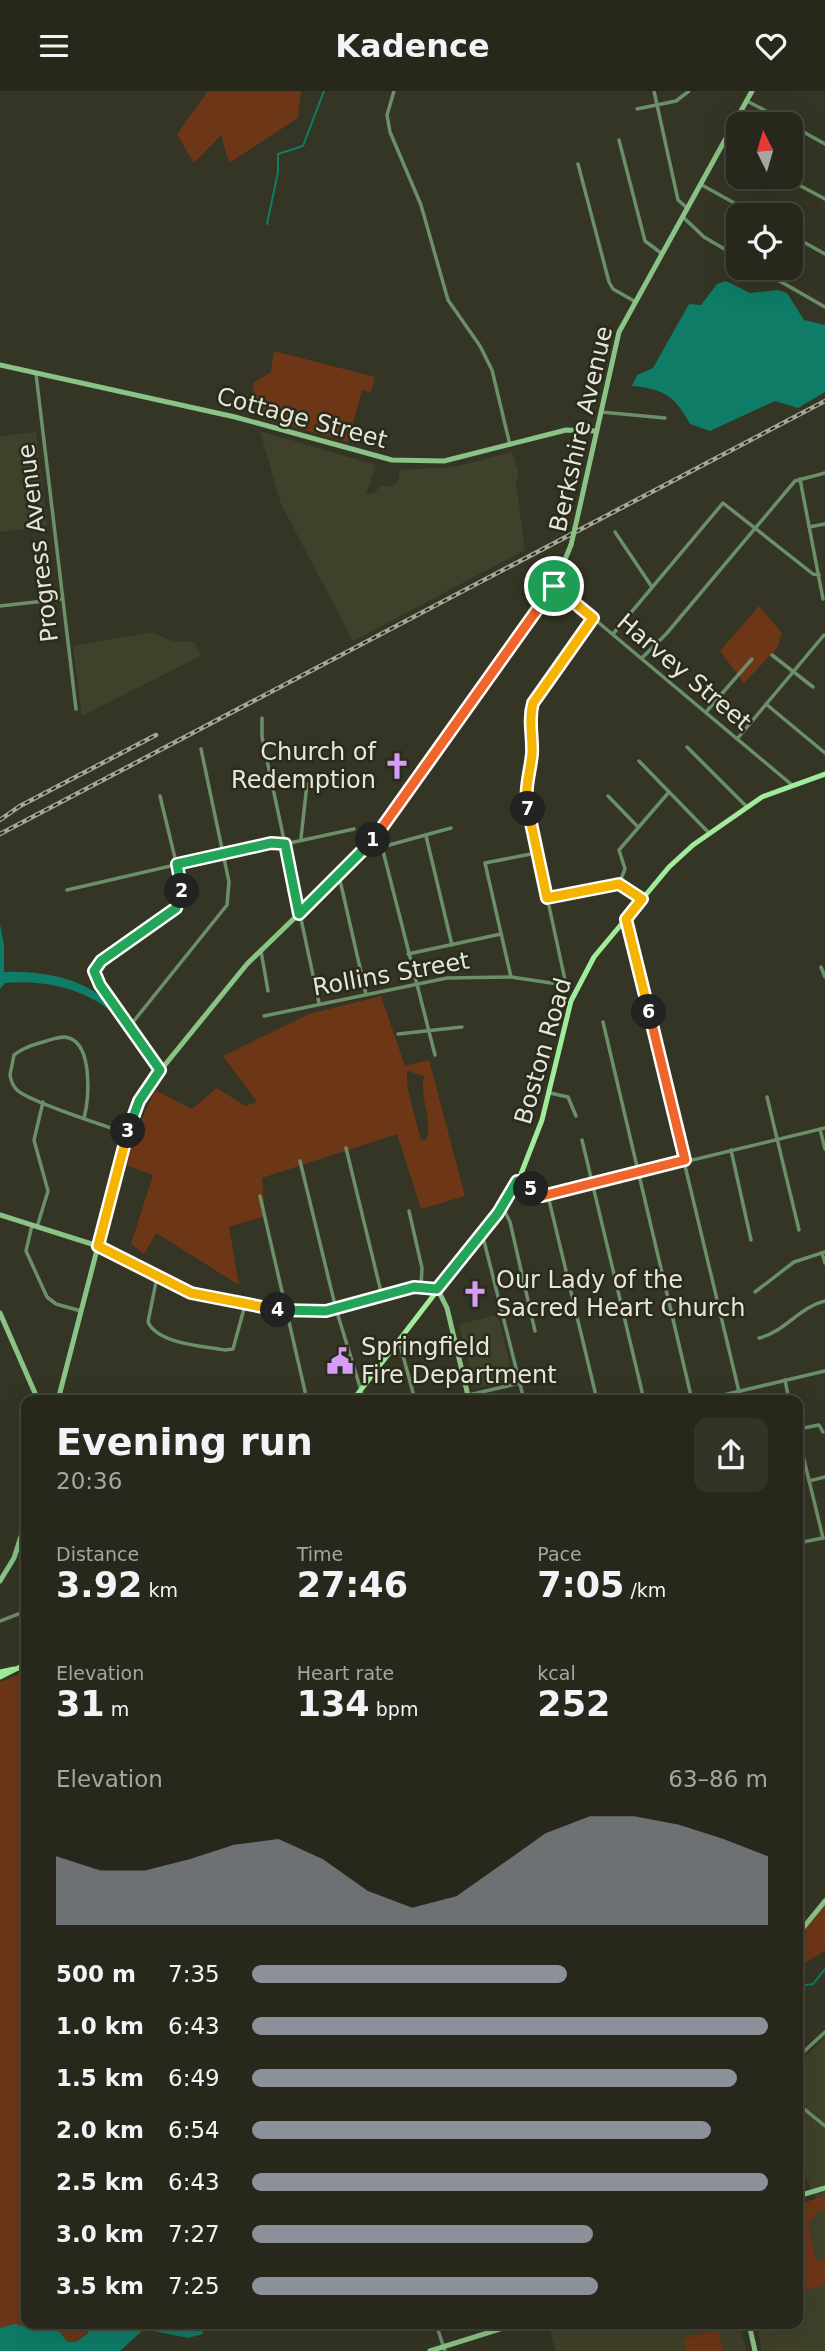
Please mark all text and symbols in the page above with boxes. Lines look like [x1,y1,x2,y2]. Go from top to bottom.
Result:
icon: menu [35,27,73,65]
text: Kadence [335,27,490,65]
icon: heart [752,27,790,65]
north arrow [726,112,803,189]
map controls [726,112,803,280]
button: locate [726,203,803,280]
street label: Berkshire Avenue [544,323,618,535]
street label: Cottage Street [214,382,390,454]
street label: Progress Avenue [12,442,64,644]
pin [524,556,584,616]
icon: arrive [535,567,573,605]
street label: Harvey Street [611,608,757,736]
place label: Church of Redemption [231,738,377,794]
church icon: Church of Redemption [382,751,412,781]
pin: 7 [510,791,546,827]
text: 7 [521,797,534,819]
pin: 1 [356,823,390,857]
text: 1 [366,828,379,850]
pin: 2 [164,873,200,909]
text: 2 [175,879,188,901]
street label: Rollins Street [310,946,472,1002]
street label: Boston Road [509,975,577,1127]
pin: 6 [632,995,666,1030]
text: 6 [642,1000,655,1022]
pin: 3 [110,1114,146,1149]
text: 3 [121,1119,134,1141]
pin: 5 [514,1171,548,1207]
text: 5 [524,1177,537,1199]
place label: Our Lady of the Sacred Heart Church [496,1266,745,1322]
church icon: Our Lady of the Sacred Heart Church [460,1279,490,1309]
pin: 4 [260,1293,296,1327]
text: 4 [271,1298,284,1320]
place label: Springfield Fire Department [361,1333,557,1389]
public building icon: Springfield Fire Department [325,1346,355,1376]
button: share [694,1418,768,1492]
text: Evening run [56,1420,313,1464]
text: 20:36 [56,1468,122,1494]
text: Distance [56,1543,139,1565]
text: Time [297,1543,343,1565]
text: Pace [537,1543,582,1565]
text: 3.92 [56,1565,142,1605]
text: 27:46 [297,1565,408,1605]
text: 7:05 [537,1565,624,1605]
text: km [142,1579,178,1601]
text: /km [624,1579,666,1601]
text: Elevation [56,1662,144,1684]
text: Heart rate [297,1662,394,1684]
text: kcal [537,1662,576,1684]
text: 31 [56,1684,105,1724]
text: 134 [297,1684,370,1724]
text: 252 [537,1684,610,1724]
text: m [105,1698,129,1720]
text: bpm [370,1698,418,1720]
text: Elevation [56,1766,163,1792]
text: 63–86 m [668,1766,768,1792]
text: 500 m [56,1961,136,1987]
text: 7:35 [168,1961,220,1987]
text: 1.0 km [56,2013,144,2039]
text: 6:43 [168,2013,220,2039]
text: 1.5 km [56,2065,144,2091]
text: 6:49 [168,2065,220,2091]
text: 2.0 km [56,2117,144,2143]
text: 6:54 [168,2117,220,2143]
text: 2.5 km [56,2169,144,2195]
text: 6:43 [168,2169,220,2195]
text: 3.0 km [56,2221,144,2247]
text: 7:27 [168,2221,220,2247]
text: 3.5 km [56,2273,144,2299]
text: 7:25 [168,2273,220,2299]

